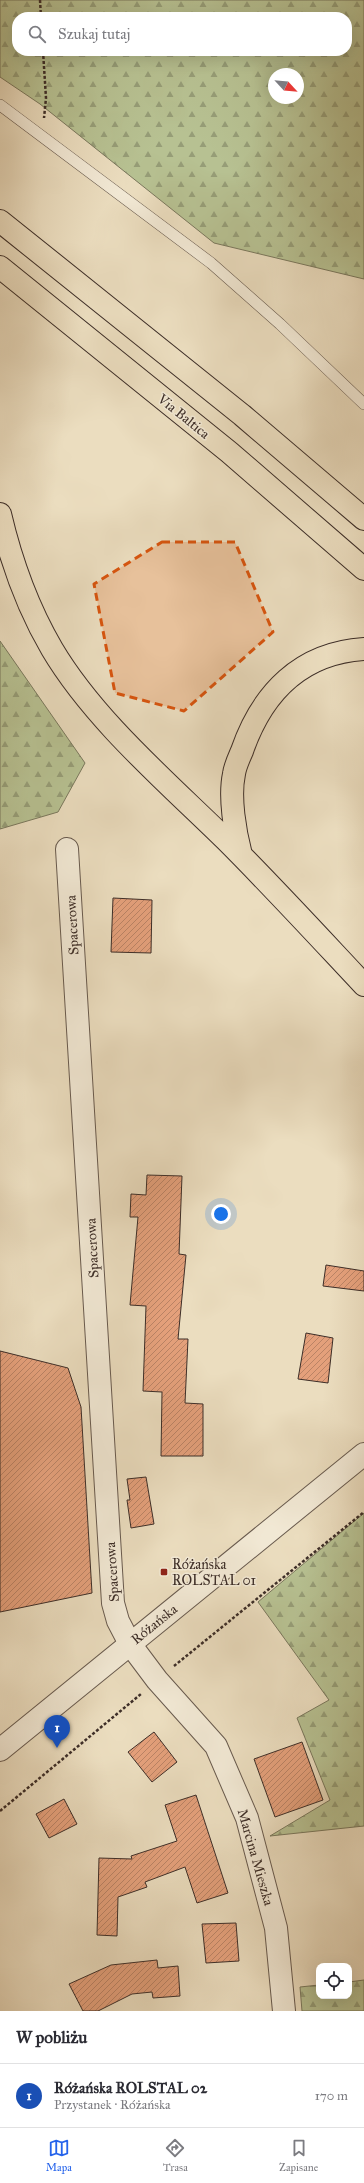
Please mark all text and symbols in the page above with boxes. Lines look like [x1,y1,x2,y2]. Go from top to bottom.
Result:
search box [12,12,352,56]
icon: search [26,23,48,45]
text: Szukaj tutaj [58,25,130,43]
north arrow [268,68,304,104]
street label: Via Baltica [153,390,213,443]
street label: Spacerowa [62,894,83,955]
your location [211,1204,231,1224]
street label: Spacerowa [82,1217,103,1278]
street label: Spacerowa [102,1541,123,1603]
place label: Różańska ROLSTAL 01 [172,1556,257,1589]
marker: Różańska ROLSTAL 01 [159,1567,169,1577]
street label: Różańska [128,1601,181,1648]
pin: 1 [44,1715,70,1748]
street label: Marcina Mieszka [234,1807,277,1908]
map controls [316,1963,352,1999]
button: locate [316,1963,352,1999]
text: W pobliżu [16,2027,87,2048]
text: Różańska ROLSTAL 02 [54,2079,207,2097]
text: 1 [26,2088,32,2104]
text: 170 m [315,2088,348,2104]
text: Przystanek · Różańska [54,2097,170,2113]
tab: Mapa [46,2137,72,2174]
tab: Trasa [163,2137,188,2174]
tab: Zapisane [279,2137,318,2174]

